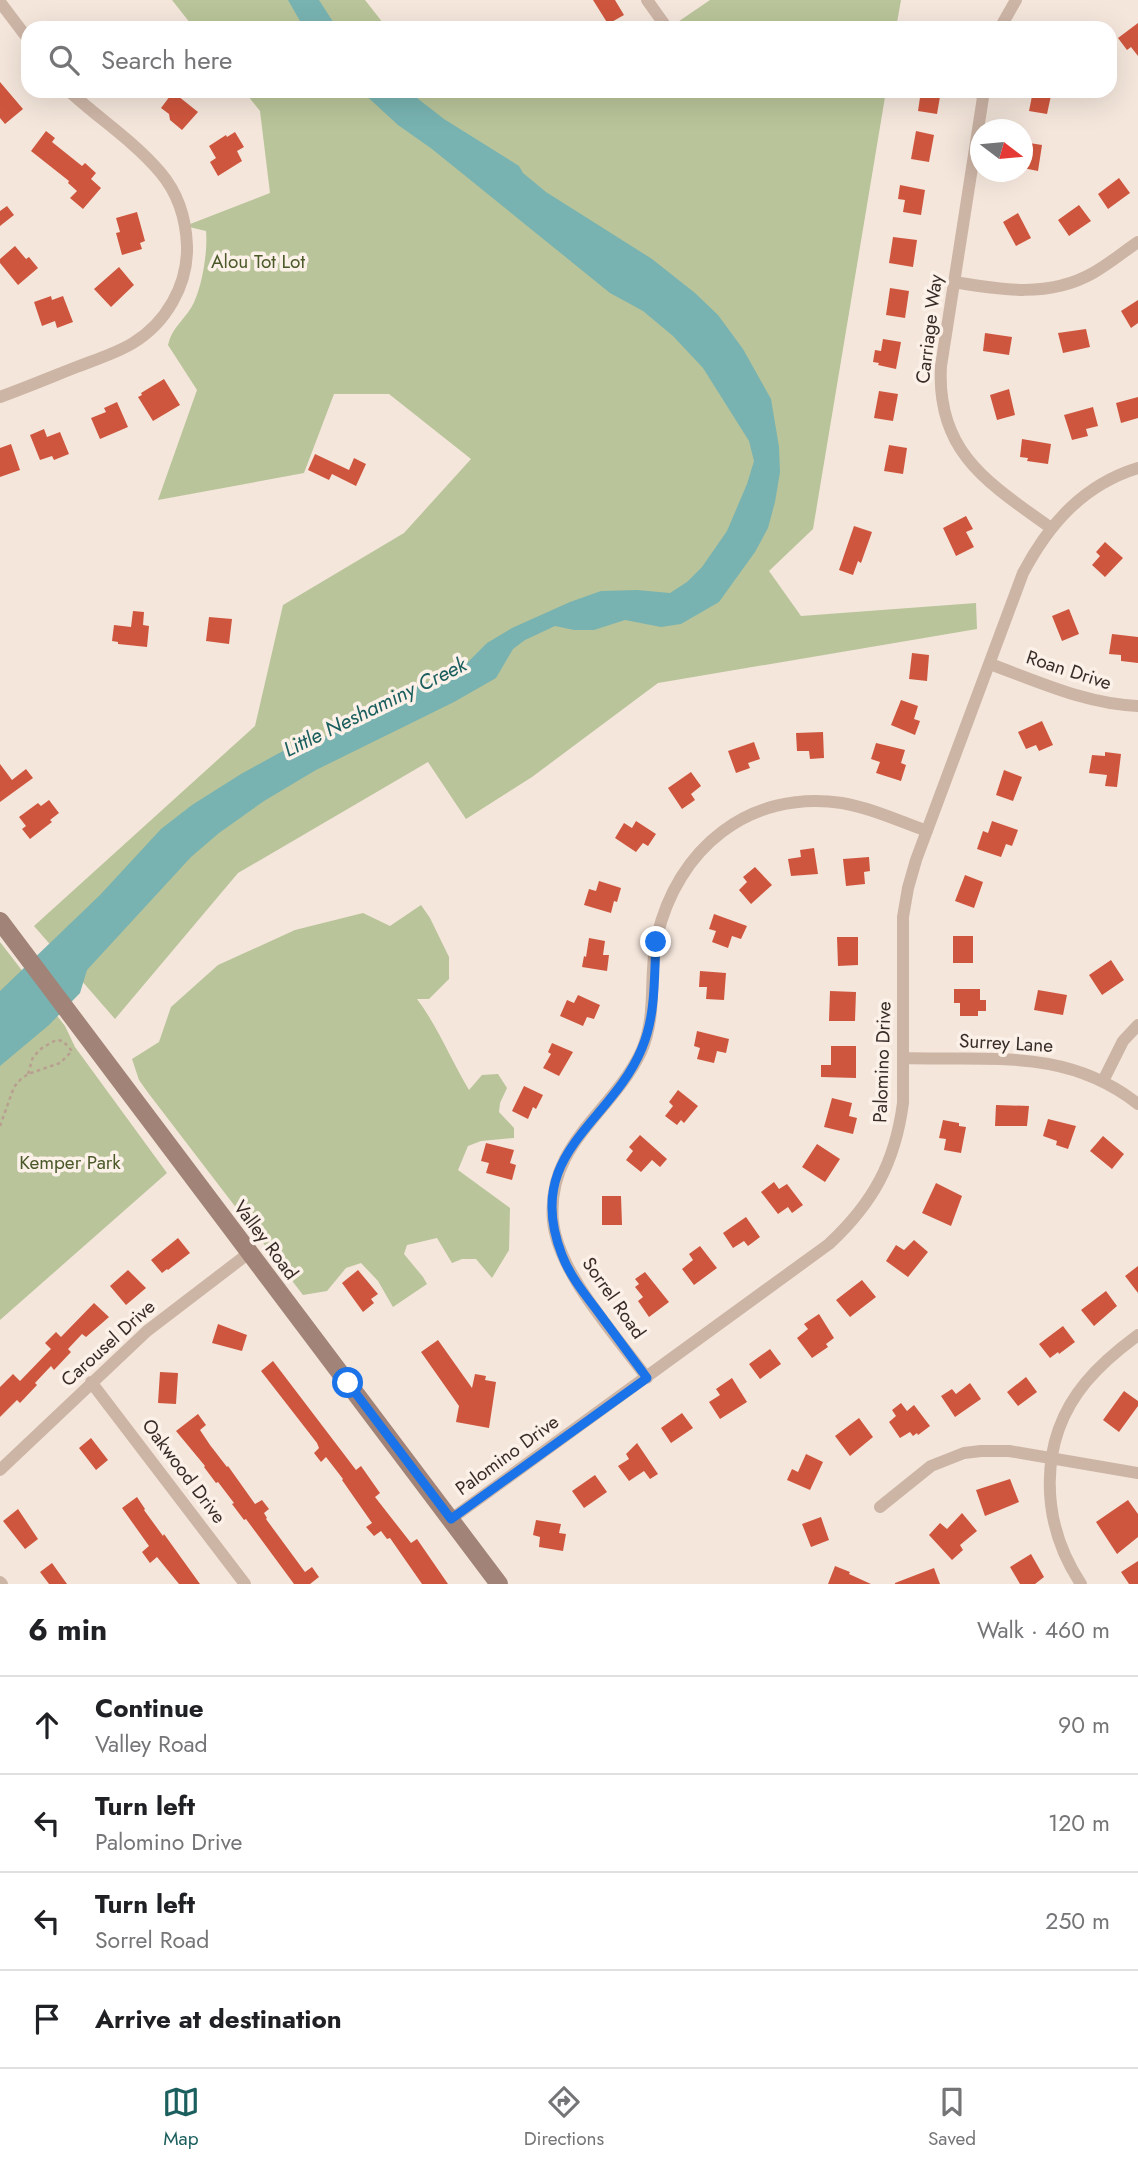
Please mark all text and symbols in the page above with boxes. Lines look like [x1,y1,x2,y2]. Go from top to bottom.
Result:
search box [21,21,1117,98]
icon: search [45,41,83,79]
text: Search here [101,41,233,79]
north arrow [970,119,1033,182]
park label: Alou Tot Lot [211,248,305,275]
street label: Carriage Way [909,272,949,385]
street label: Roan Drive [1023,644,1115,697]
water label: Little Neshaminy Creek [278,649,472,764]
route end [640,926,671,957]
street label: Palomino Drive [866,1000,898,1123]
street label: Surrey Lane [958,1027,1054,1059]
park label: Kemper Park [19,1149,121,1176]
street label: Valley Road [227,1195,305,1285]
street label: Sorrel Road [576,1252,652,1344]
street label: Carousel Drive [55,1293,161,1393]
route start [332,1367,363,1398]
street label: Palomino Drive [450,1408,564,1502]
street label: Oakwood Drive [136,1413,233,1529]
text: 6 min [28,1608,107,1651]
text: Walk · 460 m [977,1613,1110,1647]
text: Continue [95,1689,204,1727]
icon: ahead [28,1706,66,1744]
text: 90 m [1058,1708,1110,1742]
text: Valley Road [95,1727,208,1761]
text: Turn left [95,1787,195,1825]
icon: left [28,1804,66,1842]
text: 120 m [1048,1806,1110,1840]
text: Palomino Drive [95,1825,242,1859]
text: Turn left [95,1885,195,1923]
icon: left [28,1902,66,1940]
text: 250 m [1045,1904,1110,1938]
text: Sorrel Road [95,1923,209,1957]
icon: arrive [28,2000,66,2038]
text: Arrive at destination [95,2000,342,2038]
tab: Map [162,2083,200,2152]
tab: Directions [524,2083,604,2152]
tab: Saved [928,2083,976,2152]

